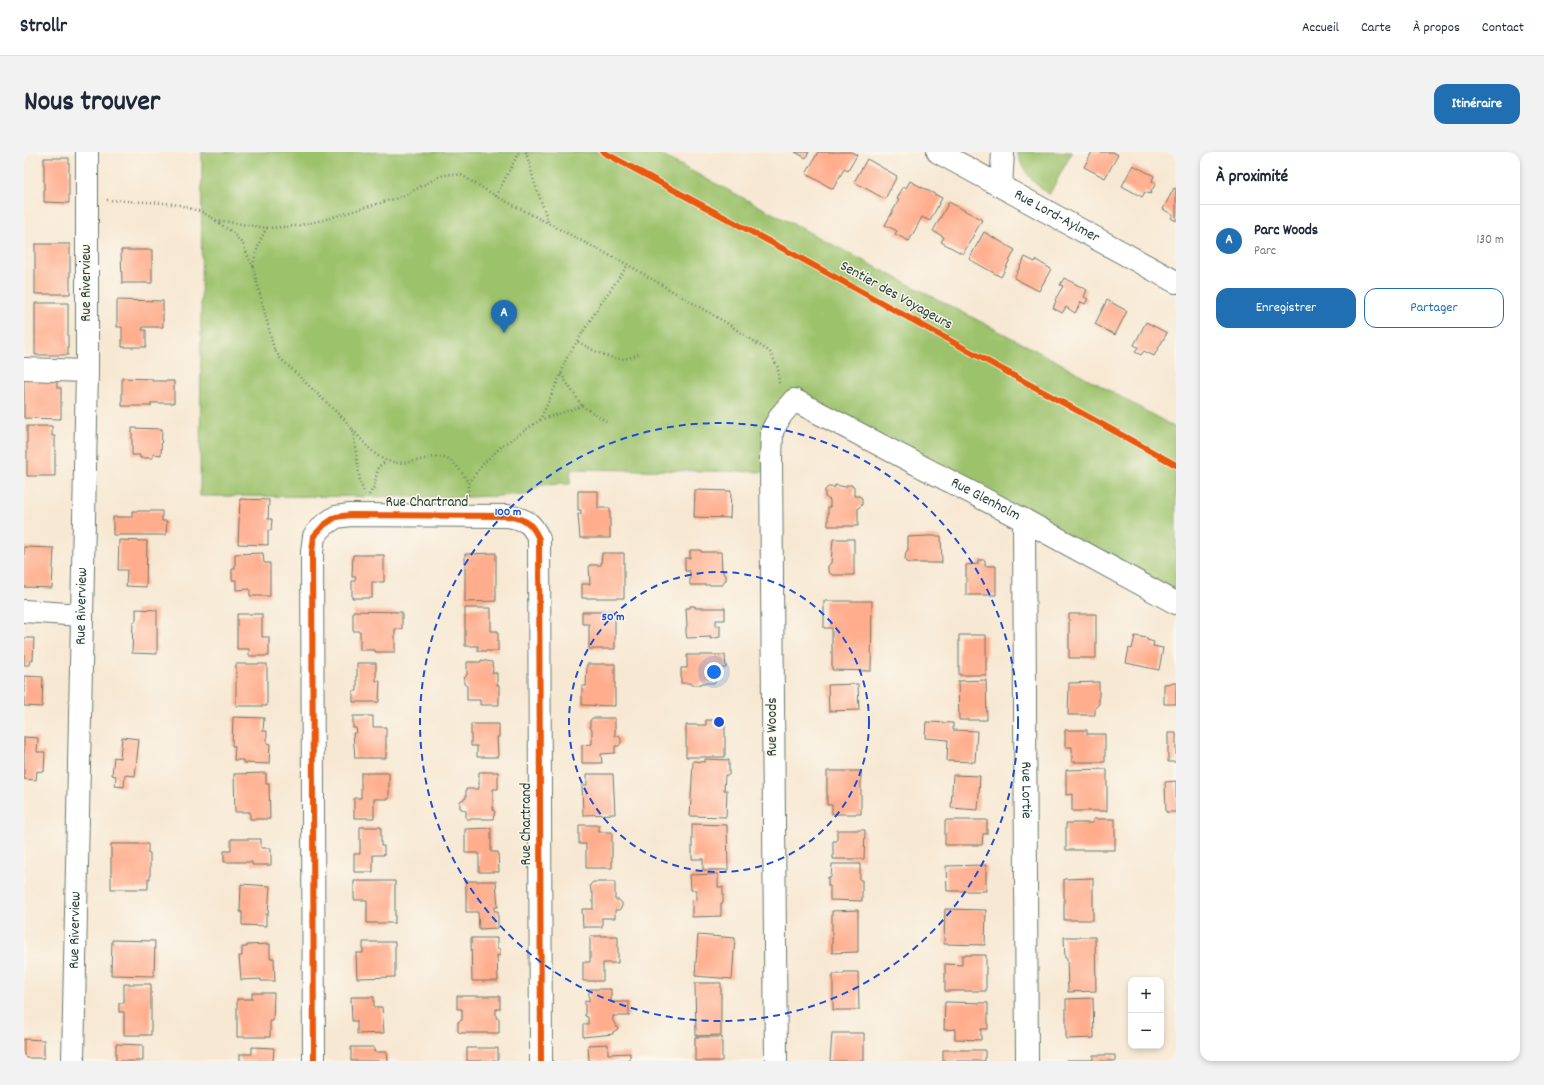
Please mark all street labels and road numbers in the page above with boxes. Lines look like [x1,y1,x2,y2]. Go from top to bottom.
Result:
street label: Rue Lord-Aylmer [1010,184,1104,249]
street label: Rue Riverview [76,244,98,322]
street label: Sentier des Voyageurs [836,256,956,336]
street label: Rue Glenholm [947,472,1024,527]
street label: Rue Chartrand [386,492,468,514]
street label: Rue Riverview [70,567,94,645]
street label: Rue Woods [762,697,784,757]
street label: Rue Lortie [1014,761,1037,819]
street label: Rue Chartrand [516,783,538,865]
street label: Rue Riverview [64,891,87,969]

